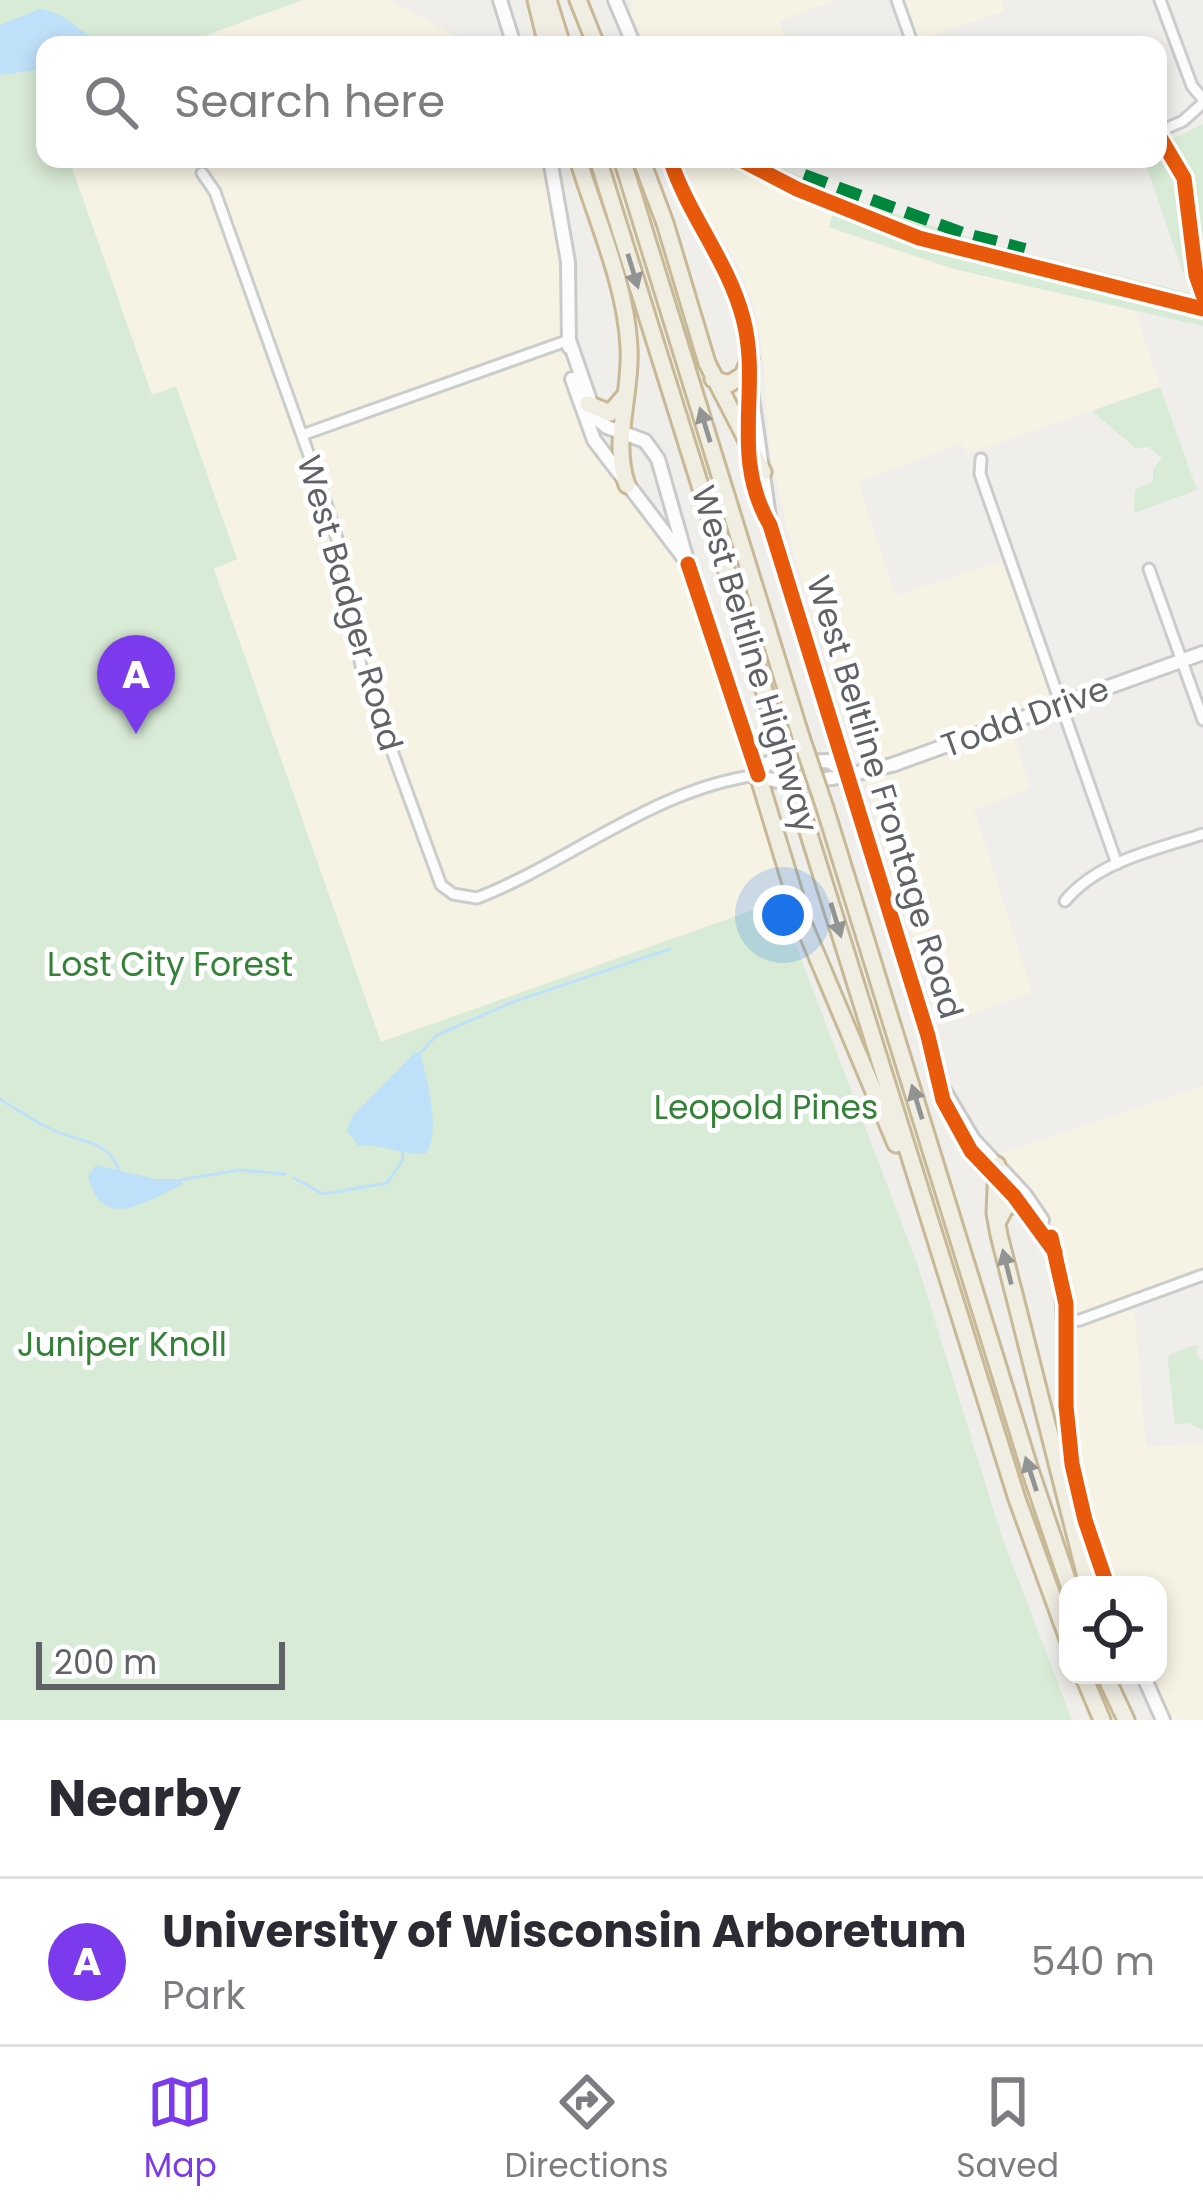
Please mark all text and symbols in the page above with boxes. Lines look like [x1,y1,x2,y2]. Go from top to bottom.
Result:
search box [36,36,1167,168]
icon: search [78,69,144,135]
text: Search here [174,70,445,133]
one-way arrow [625,253,643,289]
one-way arrow [695,406,713,442]
street label: West Badger Road [285,450,415,756]
street label: West Beltline Highway [680,480,830,839]
street label: West Beltline Frontage Road [795,570,975,1024]
pin: A [97,635,175,734]
street label: Todd Drive [935,665,1115,769]
your location [753,885,813,945]
one-way arrow [828,902,846,939]
park label: Lost City Forest [47,941,293,988]
one-way arrow [906,1083,925,1120]
park label: Leopold Pines [654,1084,878,1131]
one-way arrow [997,1249,1016,1286]
park label: Juniper Knoll [17,1321,227,1368]
one-way arrow [1021,1455,1040,1492]
map controls [1059,1576,1167,1684]
button: locate [1059,1576,1167,1684]
scale bar [36,1636,285,1689]
text: 200 m [54,1639,157,1686]
text: Nearby [48,1762,241,1834]
text: University of Wisconsin Arboretum [162,1900,967,1963]
text: A [73,1934,101,1989]
text: 540 m [1031,1934,1155,1989]
text: Park [162,1968,246,2023]
tab: Map [144,2069,217,2191]
tab: Directions [505,2069,668,2191]
tab: Saved [956,2069,1059,2191]

